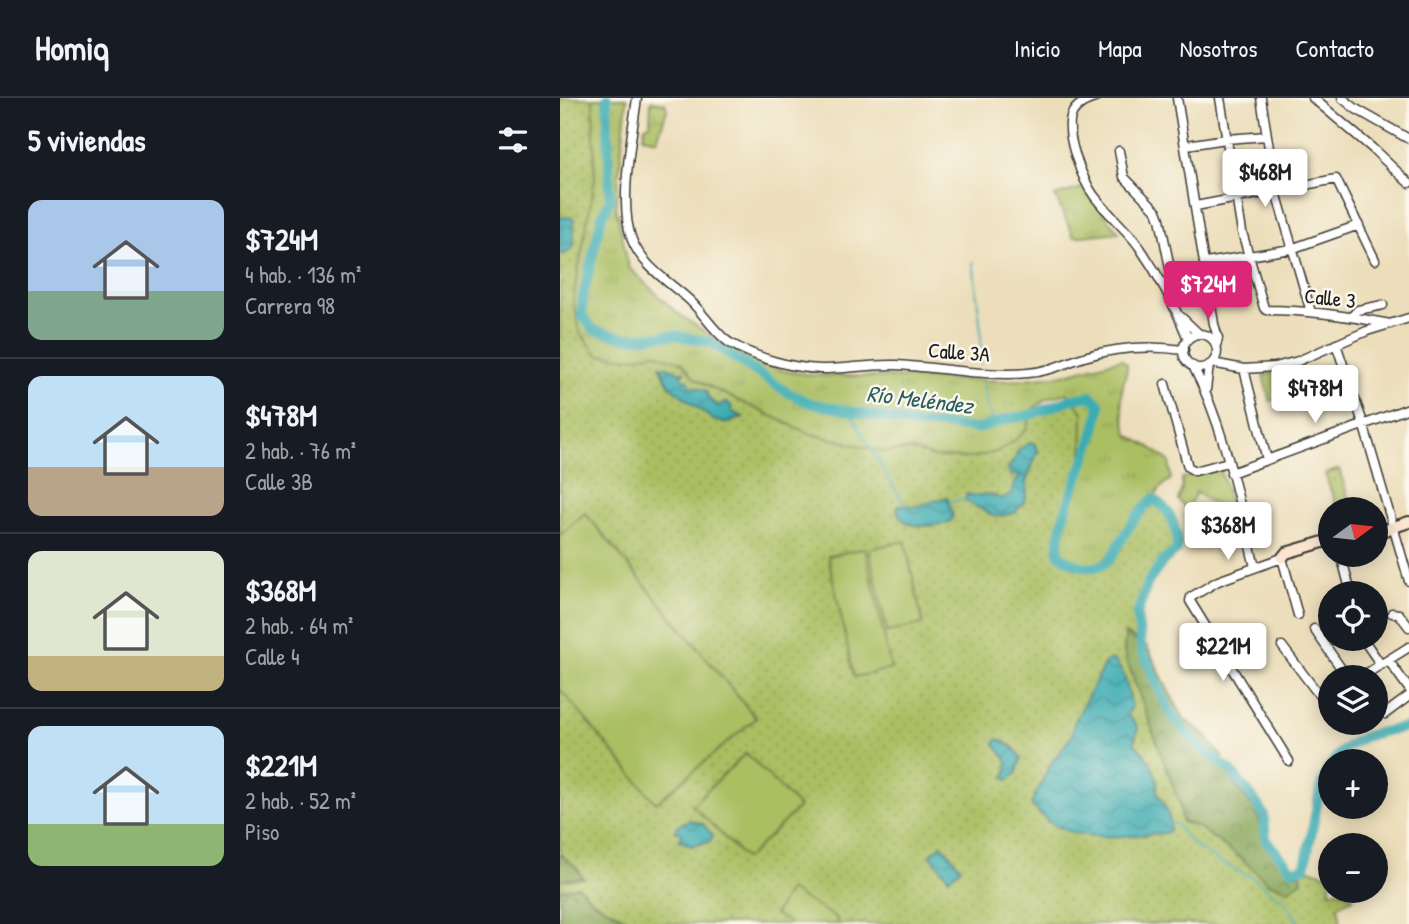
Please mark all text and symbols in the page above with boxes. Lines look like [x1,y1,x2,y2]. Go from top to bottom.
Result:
text: Homiq [35,26,109,70]
text: Inicio [1014,32,1060,64]
text: Mapa [1098,32,1142,64]
text: Nosotros [1180,32,1257,64]
text: Contacto [1295,32,1374,64]
text: 5 viviendas [28,120,146,160]
icon: filters [494,121,532,159]
pin: $468M [1216,150,1314,209]
text: $468M [1238,156,1292,187]
text: $724M [245,219,318,259]
icon: home [84,228,168,312]
text: 4 hab. · 136 m² [245,259,361,290]
pin: $724M [1159,262,1257,321]
text: $724M [1180,268,1236,299]
street label: Calle 3 [1303,281,1357,315]
text: Carrera 98 [245,290,335,321]
street label: Calle 3A [927,335,991,369]
pin: $478M [1266,366,1364,425]
text: $478M [1287,372,1343,403]
water label: Río Meléndez [865,377,977,421]
text: $478M [245,395,317,435]
icon: home [84,404,168,488]
text: 2 hab. · 76 m² [245,435,356,466]
text: Calle 3B [245,466,313,497]
north arrow [1318,497,1388,567]
map controls [1318,497,1388,903]
pin: $368M [1179,503,1277,562]
text: $368M [1201,509,1255,540]
text: $368M [245,570,316,610]
icon: home [84,579,168,663]
button: locate [1318,581,1388,651]
text: 2 hab. · 64 m² [245,610,353,641]
pin: $221M [1174,624,1272,683]
text: $221M [1195,630,1251,661]
text: Calle 4 [245,641,300,672]
button: layers [1318,665,1388,735]
text: $221M [245,745,317,785]
button: + [1318,749,1388,819]
icon: home [84,754,168,838]
text: 2 hab. · 52 m² [245,785,356,816]
text: Piso [245,816,279,847]
button: − [1318,833,1388,903]

